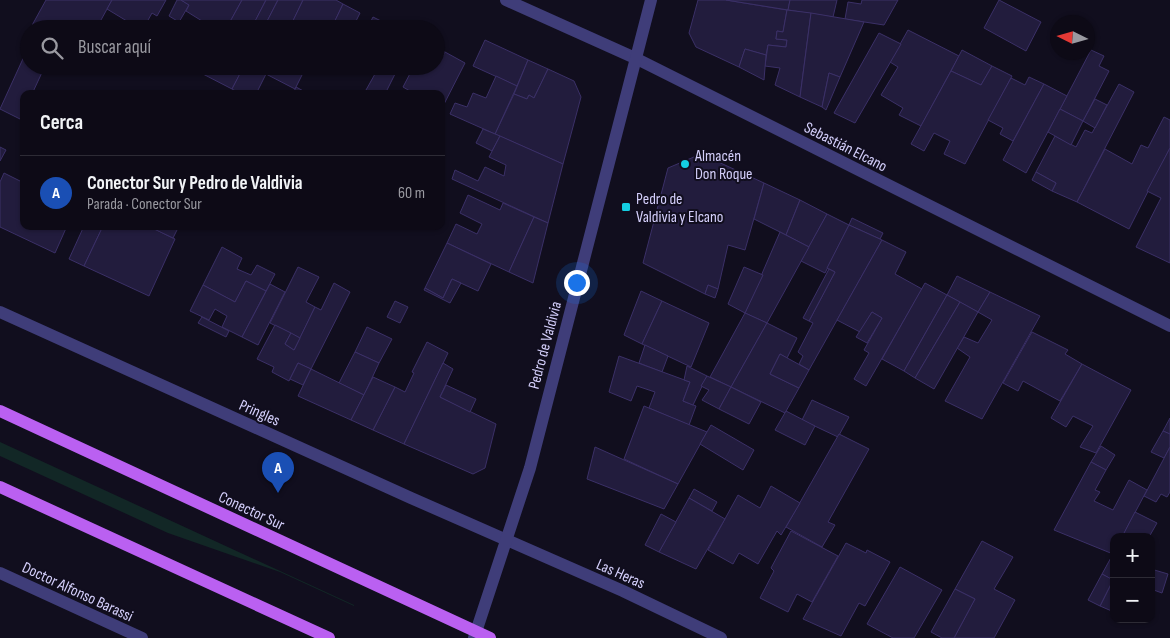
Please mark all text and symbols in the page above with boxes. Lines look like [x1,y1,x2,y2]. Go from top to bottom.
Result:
north arrow [1050,15,1095,60]
search box [20,20,445,75]
icon: search [38,34,66,62]
text: Buscar aquí [78,36,151,59]
text: Cerca [40,110,83,135]
street label: Sebastián Elcano [801,118,890,176]
place label: Almacén Don Roque [694,147,753,184]
marker: Almacén Don Roque [679,158,691,170]
text: Conector Sur y Pedro de Valdivia [87,172,303,195]
text: A [52,184,60,203]
text: 60 m [398,184,425,203]
place label: Pedro de Valdivia y Elcano [636,190,724,227]
text: Parada · Conector Sur [87,195,202,214]
marker: Pedro de Valdivia y Elcano [620,201,632,213]
your location [564,270,590,296]
street label: Pedro de Valdivia [525,300,566,391]
street label: Pringles [236,396,283,431]
pin: A [262,452,294,493]
street label: Conector Sur [215,488,288,535]
map controls [1110,533,1155,623]
button: + [1110,533,1155,578]
street label: Las Heras [593,555,648,594]
street label: Doctor Alfonso Barassi [19,558,136,626]
button: − [1110,578,1155,623]

